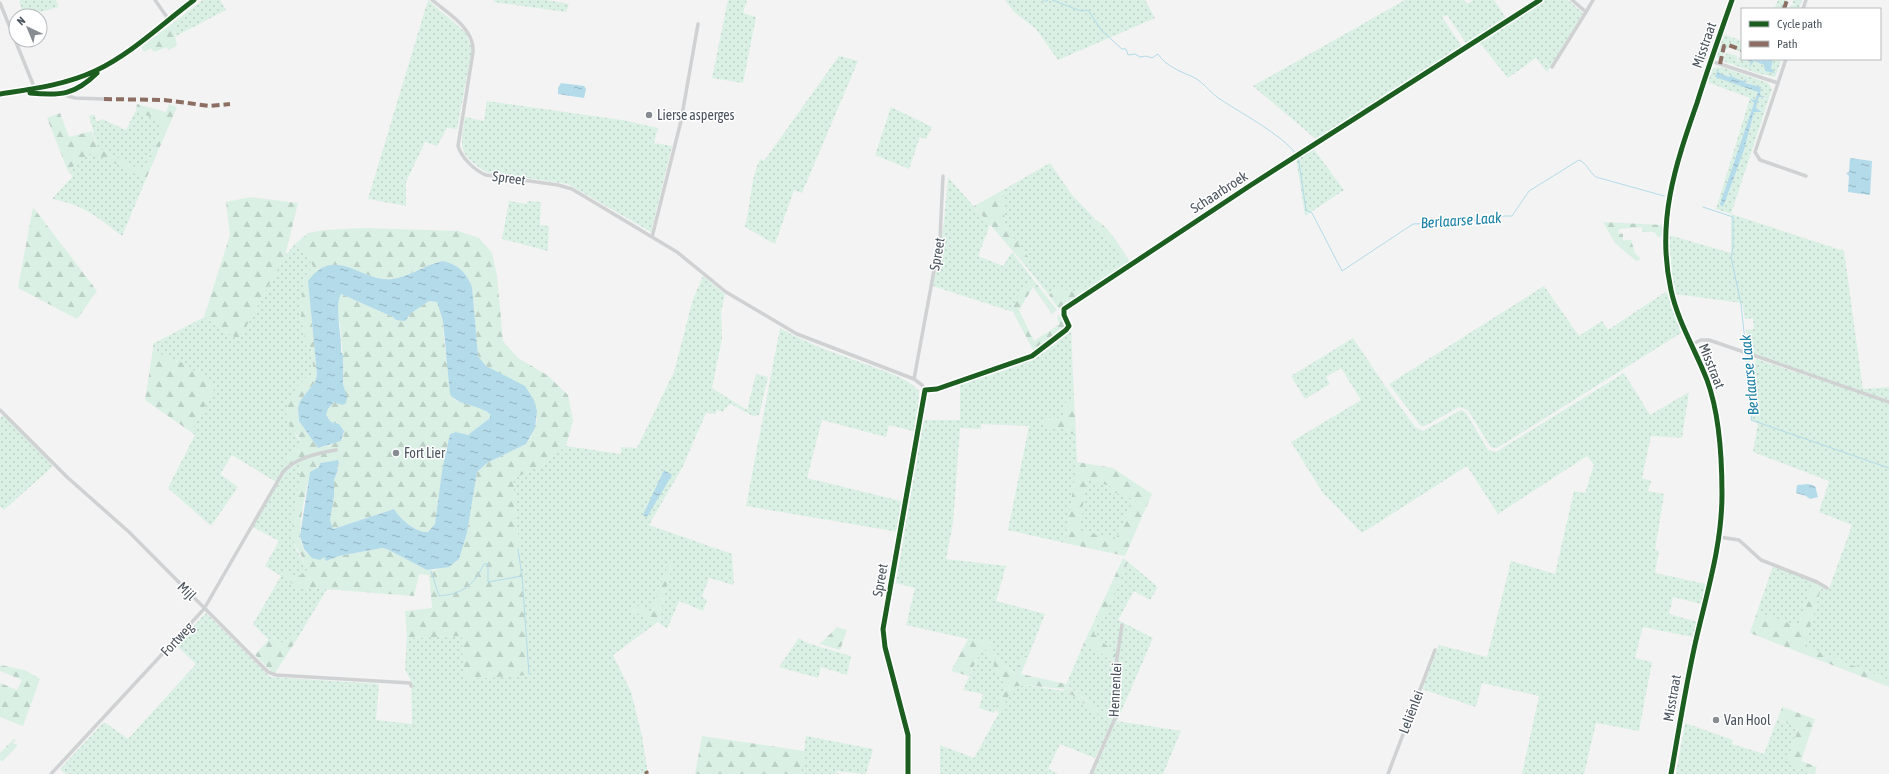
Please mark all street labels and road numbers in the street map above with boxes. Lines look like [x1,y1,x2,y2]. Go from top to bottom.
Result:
street label: Misstraat [1689,20,1719,70]
street label: Spreet [491,168,527,188]
street label: Schaarbroek [1187,168,1251,216]
street label: Spreet [926,236,948,272]
street label: Misstraat [1696,341,1728,391]
street label: Spreet [869,562,891,598]
street label: Mijl [174,578,200,604]
street label: Fortweg [157,619,197,659]
street label: Hennenlei [1106,662,1124,718]
street label: Misstraat [1660,673,1684,723]
street label: Leliënlei [1395,688,1427,736]

